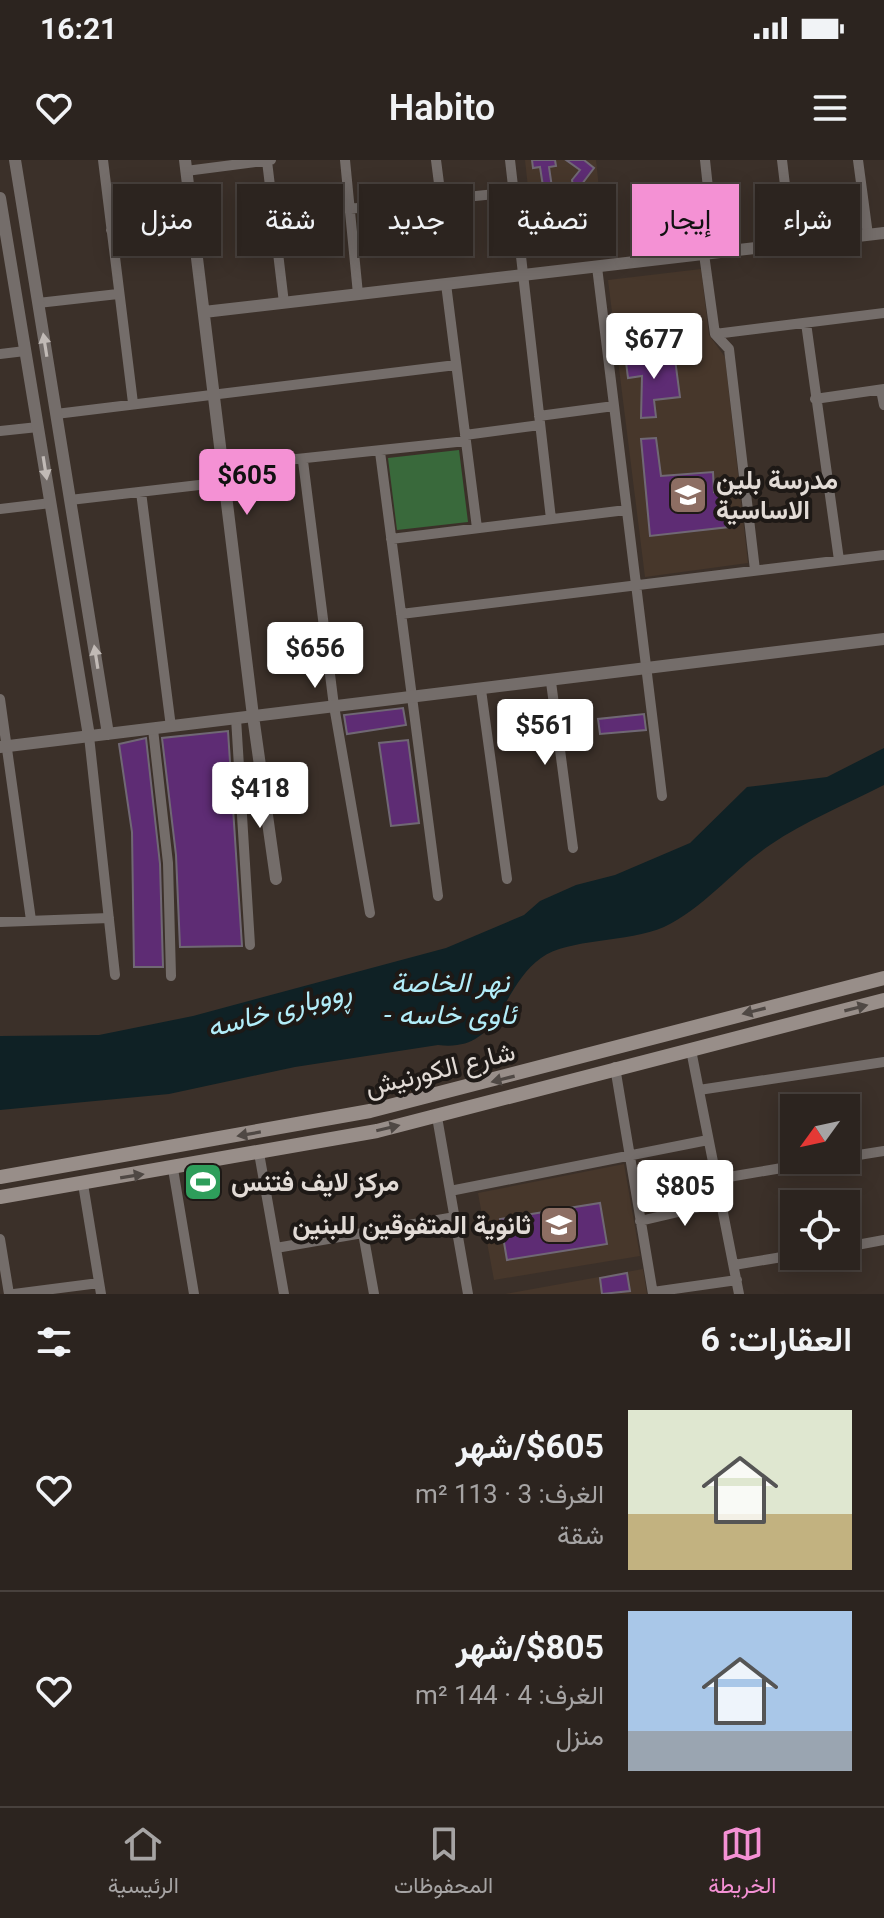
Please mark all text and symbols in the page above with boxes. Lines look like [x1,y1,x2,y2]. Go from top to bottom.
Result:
text: 16:21 [40,11,117,46]
icon: heart [32,86,76,130]
icon: menu [808,86,852,130]
text: Habito [389,87,495,129]
chip: منزل [113,184,221,256]
chip: شقة [237,184,343,256]
chip: جديد [359,184,473,256]
chip: تصفية [489,184,616,256]
chip: إيجار [632,184,739,256]
chip: شراء [755,184,860,256]
pin: $677 [607,313,701,381]
text: $677 [624,324,684,354]
one-way arrow [38,332,51,357]
pin: $605 [200,449,294,517]
one-way arrow [39,456,52,481]
text: $605 [217,460,277,490]
place label: مدرسة بلين الاساسية [716,465,838,525]
school or university icon: مدرسة بلين الاساسية [667,474,709,516]
pin: $656 [268,622,362,690]
text: $656 [285,633,345,663]
one-way arrow [89,644,101,669]
pin: $561 [498,699,592,767]
text: $561 [515,710,575,740]
pin: $418 [213,762,307,830]
text: $418 [230,773,290,803]
water label: نهر الخاصة - ئاوی خاسە [384,966,518,1032]
water label: ڕووباری خاسە [203,974,357,1051]
one-way arrow [844,1001,869,1013]
one-way arrow [742,1006,767,1018]
street label: شارع الكورنيش [362,1036,519,1105]
one-way arrow [491,1073,516,1085]
north arrow [780,1094,860,1174]
map controls [780,1094,860,1270]
one-way arrow [376,1122,401,1134]
one-way arrow [237,1129,262,1141]
pin: $805 [638,1160,732,1228]
sports icon: مركز لايف فتنس [182,1161,224,1203]
place label: مركز لايف فتنس [231,1167,399,1198]
one-way arrow [120,1169,145,1181]
text: $805 [655,1171,715,1201]
button: locate [780,1190,860,1270]
school or university icon: ثانوية المتفوقين للبنين [538,1204,580,1246]
place label: ثانوية المتفوقين للبنين [292,1210,531,1241]
text: العقارات: 6 [700,1319,852,1359]
icon: filters [32,1320,76,1364]
text: $605/شهر [456,1426,604,1466]
icon: home [692,1442,788,1538]
icon: heart [32,1468,76,1512]
text: الغرف: 3 · 113 m² [415,1479,604,1509]
text: شقة [557,1520,604,1550]
text: $805/شهر [456,1627,604,1667]
icon: home [692,1643,788,1739]
icon: heart [32,1669,76,1713]
text: الغرف: 4 · 144 m² [415,1680,604,1710]
text: منزل [555,1721,604,1751]
tab: الرئيسية [108,1822,179,1905]
tab: المحفوظات [394,1822,493,1905]
tab: الخريطة [708,1822,776,1905]

